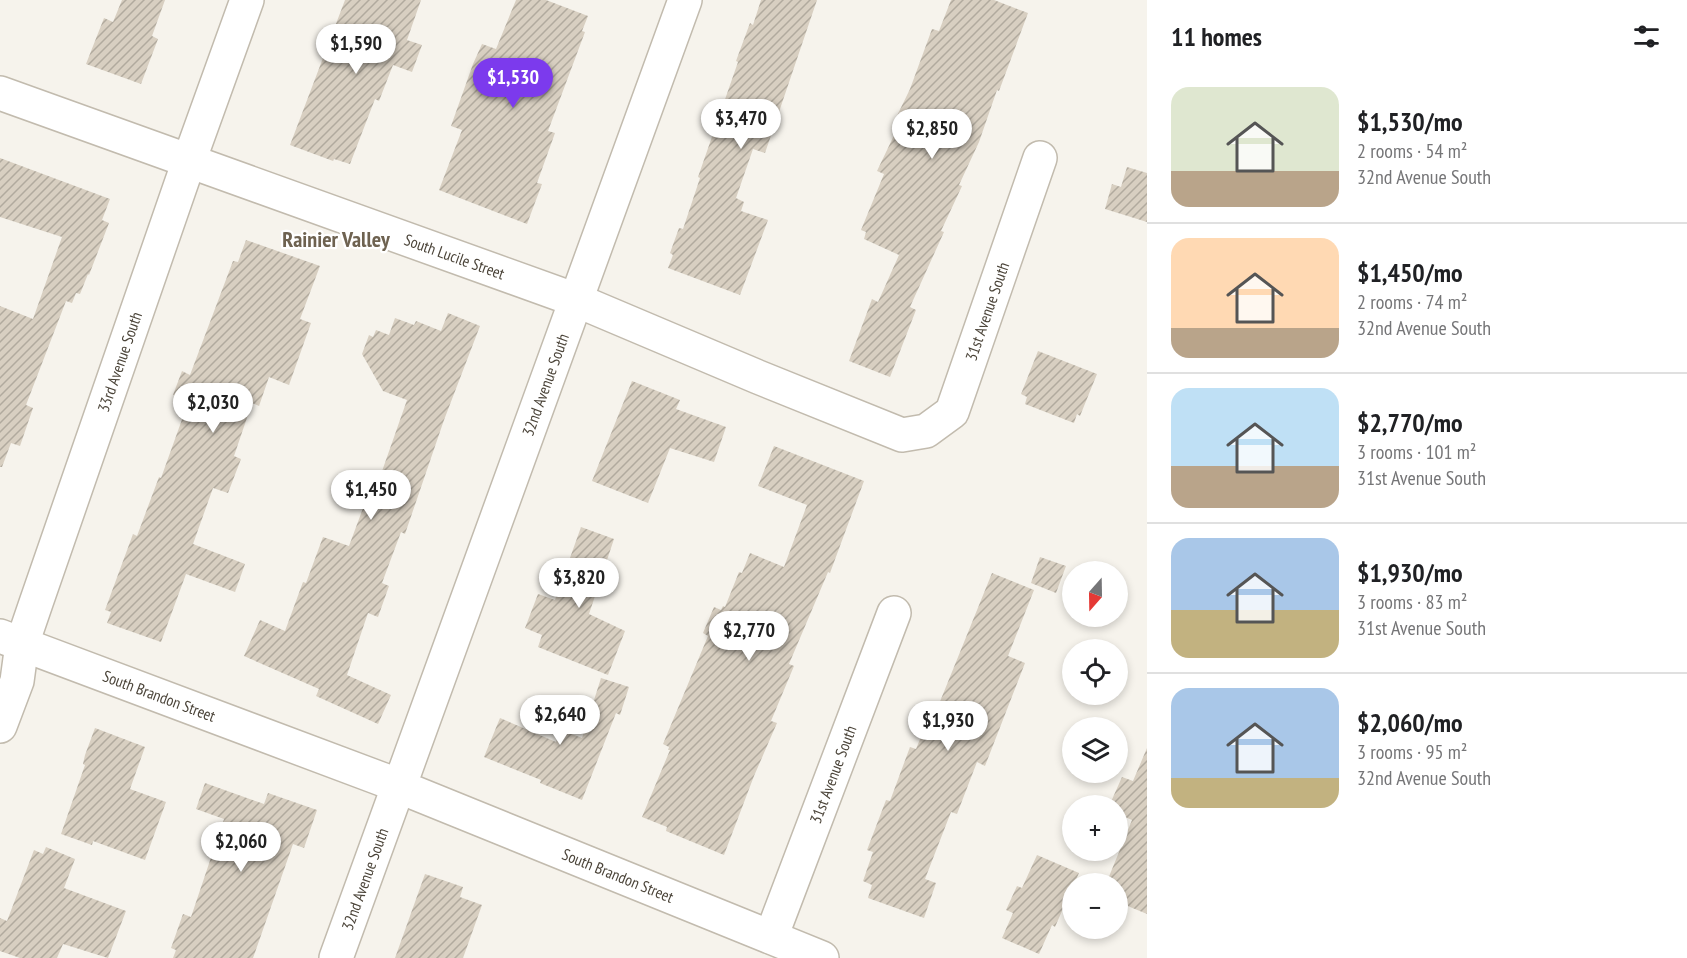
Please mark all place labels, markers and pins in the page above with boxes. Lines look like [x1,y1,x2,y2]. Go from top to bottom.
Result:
pin: $1,590 [307,24,405,75]
pin: $1,530 [464,58,562,109]
pin: $3,470 [692,99,790,150]
pin: $2,850 [883,109,981,160]
pin: $2,030 [164,383,262,434]
pin: $1,450 [322,470,420,521]
pin: $3,820 [530,558,628,609]
pin: $2,770 [700,611,798,662]
pin: $2,640 [511,695,609,746]
pin: $1,930 [899,701,997,752]
pin: $2,060 [192,822,290,873]

